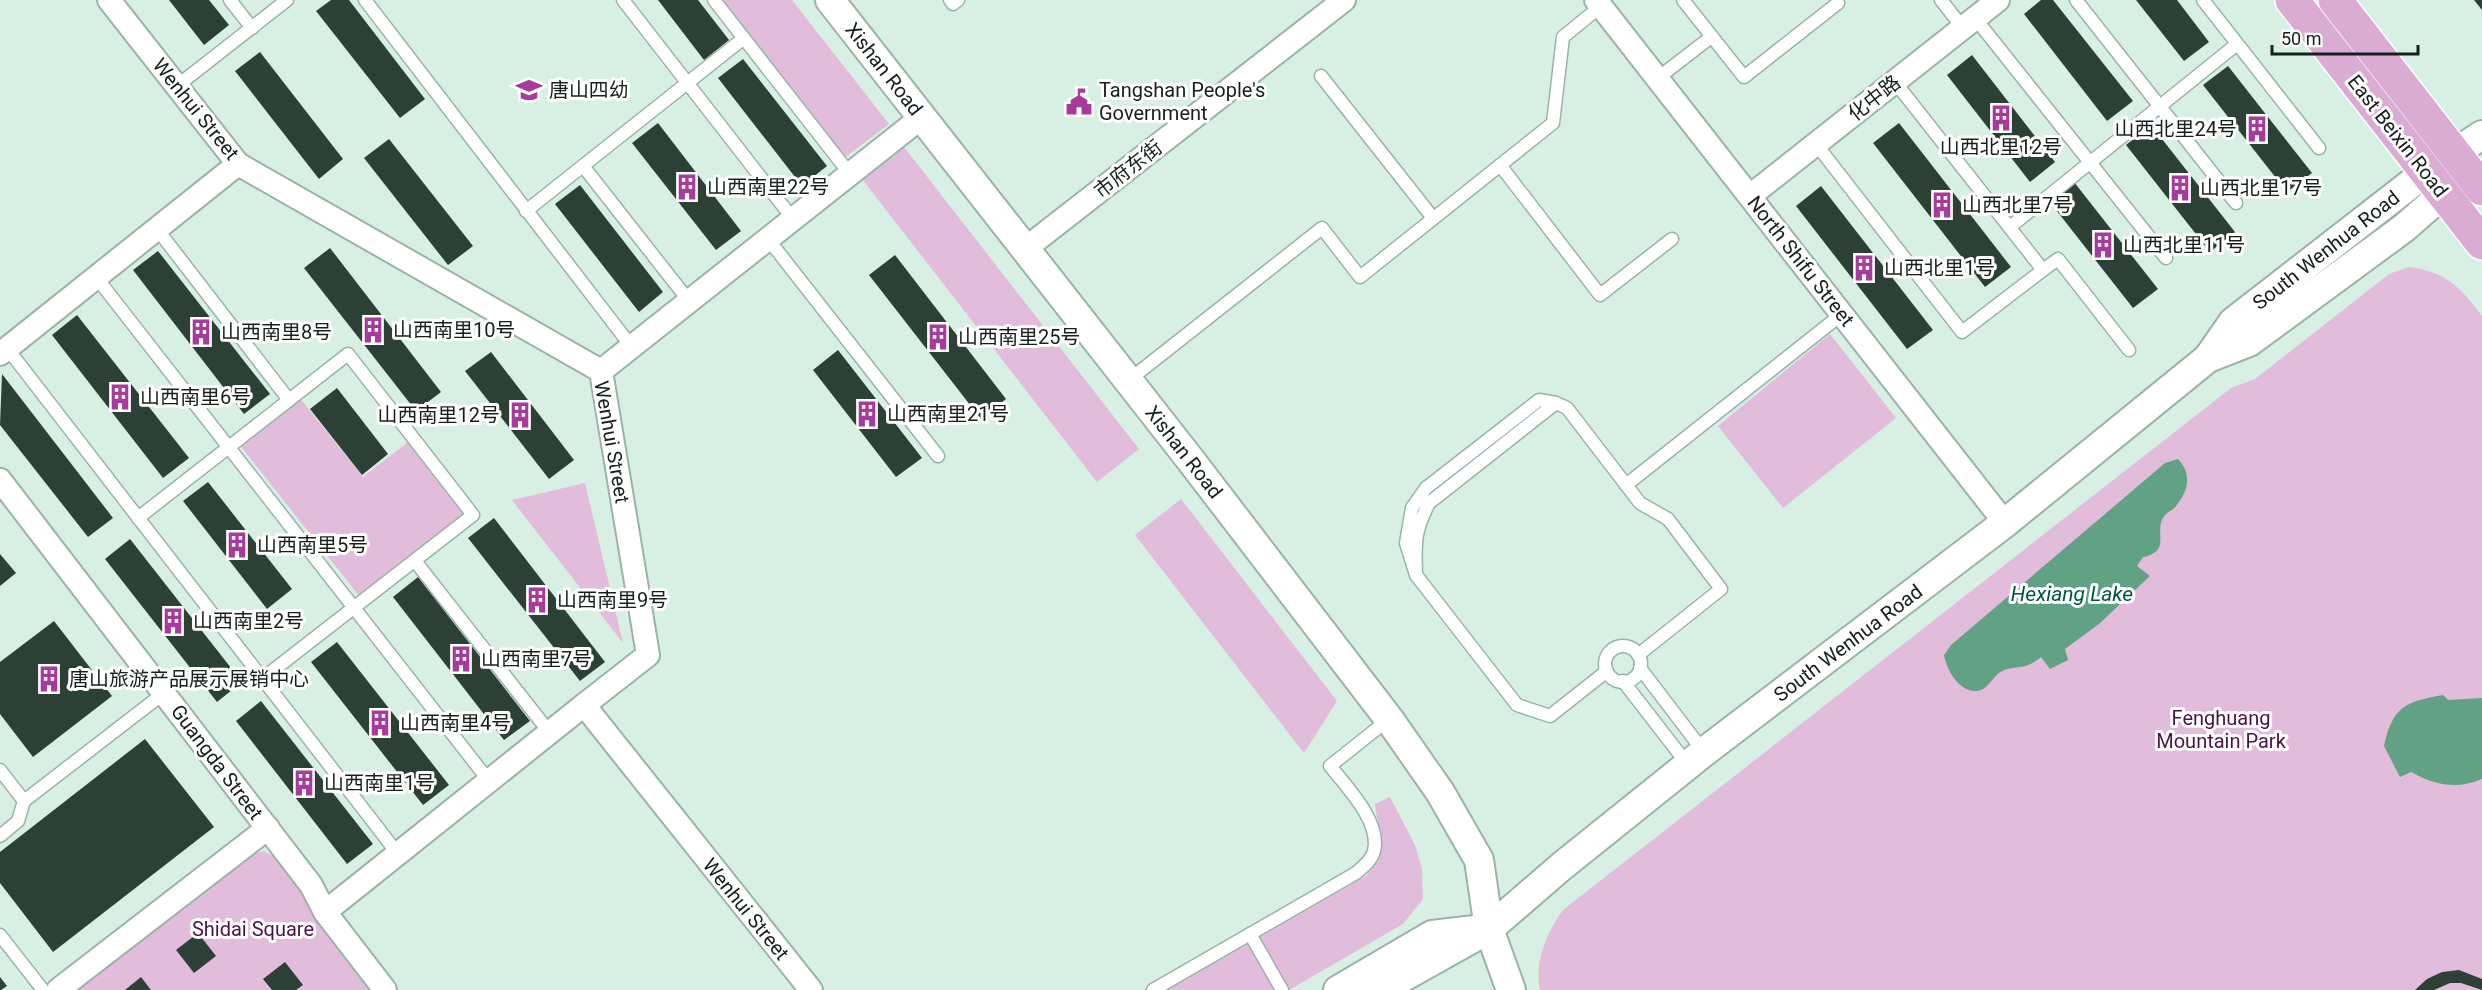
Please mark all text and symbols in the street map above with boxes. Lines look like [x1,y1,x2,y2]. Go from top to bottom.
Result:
street label: Xishan Road [840,18,928,120]
scale bar [2272,18,2418,56]
text: 50 m [2281,28,2321,49]
street label: Wenhui Street [148,53,244,165]
street label: 化中路 [1843,70,1905,126]
street label: East Beixin Road [2343,70,2453,202]
school or university icon: 唐山四幼 [514,75,544,105]
place label: 唐山四幼 [549,78,629,102]
place label: Tangshan People's Government [1099,78,1265,125]
public building icon: Tangshan People's Government [1064,87,1094,117]
building icon: 山西北里12号 [1986,103,2016,133]
building icon: 山西北里24号 [2242,114,2272,144]
place label: 山西北里24号 [2115,117,2237,141]
street label: 市府东街 [1089,135,1167,203]
place label: 山西北里12号 [1940,135,2062,159]
building icon: 山西南里22号 [672,172,702,202]
building icon: 山西北里17号 [2165,173,2195,203]
place label: 山西南里22号 [707,175,829,199]
place label: 山西北里17号 [2200,176,2322,200]
street label: South Wenhua Road [2248,185,2404,315]
building icon: 山西北里7号 [1927,190,1957,220]
street label: North Shifu Street [1743,191,1859,331]
place label: 山西北里7号 [1962,193,2073,217]
building icon: 山西北里11号 [2088,230,2118,260]
place label: 山西北里11号 [2123,233,2245,257]
building icon: 山西北里1号 [1849,253,1879,283]
place label: 山西北里1号 [1884,256,1995,280]
building icon: 山西南里10号 [358,315,388,345]
building icon: 山西南里8号 [186,317,216,347]
place label: 山西南里10号 [393,318,515,342]
place label: 山西南里8号 [221,320,332,344]
building icon: 山西南里25号 [923,322,953,352]
place label: 山西南里25号 [958,325,1080,349]
street label: Wenhui Street [589,379,635,505]
building icon: 山西南里6号 [105,382,135,412]
place label: 山西南里6号 [140,385,251,409]
building icon: 山西南里21号 [852,399,882,429]
building icon: 山西南里12号 [505,400,535,430]
street label: Xishan Road [1140,401,1228,503]
place label: 山西南里21号 [887,402,1009,426]
place label: 山西南里12号 [378,403,500,427]
building icon: 山西南里5号 [222,530,252,560]
place label: 山西南里5号 [257,533,368,557]
street label: South Wenhua Road [1769,579,1927,707]
water label: Hexiang Lake [2011,582,2133,606]
building icon: 山西南里9号 [522,585,552,615]
place label: 山西南里9号 [557,588,668,612]
building icon: 山西南里2号 [158,606,188,636]
place label: 山西南里2号 [193,609,304,633]
building icon: 山西南里7号 [446,644,476,674]
place label: 山西南里7号 [481,647,592,671]
building icon: 唐山旅游产品展示展销中心 [34,664,64,694]
place label: 唐山旅游产品展示展销中心 [69,667,309,691]
street label: Guangda Street [166,700,268,824]
park label: Fenghuang Mountain Park [2156,706,2287,753]
building icon: 山西南里4号 [365,708,395,738]
place label: 山西南里4号 [400,711,511,735]
building icon: 山西南里1号 [289,768,319,798]
place label: 山西南里1号 [324,771,435,795]
street label: Wenhui Street [698,853,794,965]
park label: Shidai Square [192,917,314,941]

